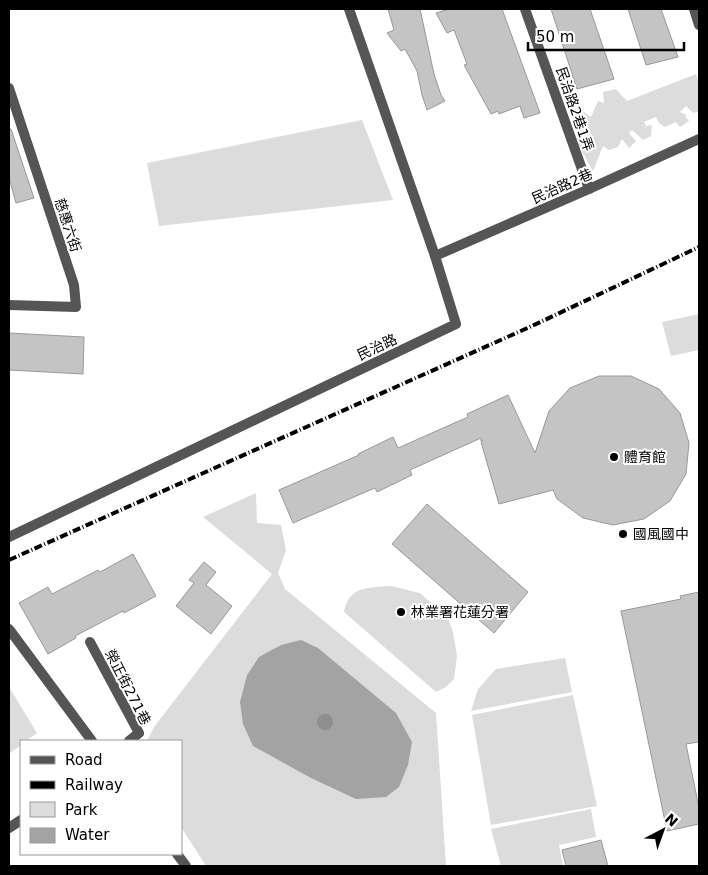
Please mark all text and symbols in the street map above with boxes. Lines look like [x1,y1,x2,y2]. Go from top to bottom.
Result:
scale bar [528,20,684,52]
text: 50 m [536,28,574,46]
street label: 民治路2巷1弄 [553,65,597,153]
street label: 民治路2巷 [529,165,595,207]
street label: 慈惠六街 [52,196,84,254]
street label: 民治路 [355,331,399,363]
place label: 體育館 [624,449,666,465]
marker: 體育館 [608,451,620,463]
place label: 國風國中 [633,526,689,542]
marker: 國風國中 [617,528,629,540]
place label: 林業署花蓮分署 [411,604,509,620]
marker: 林業署花蓮分署 [395,606,407,618]
street label: 榮正街271巷 [102,647,154,727]
legend [20,740,182,855]
text: Road [65,751,103,769]
text: Railway [65,776,123,794]
text: Park [65,801,98,819]
north arrow [638,805,688,855]
text: N [662,810,681,830]
text: Water [65,826,110,844]

